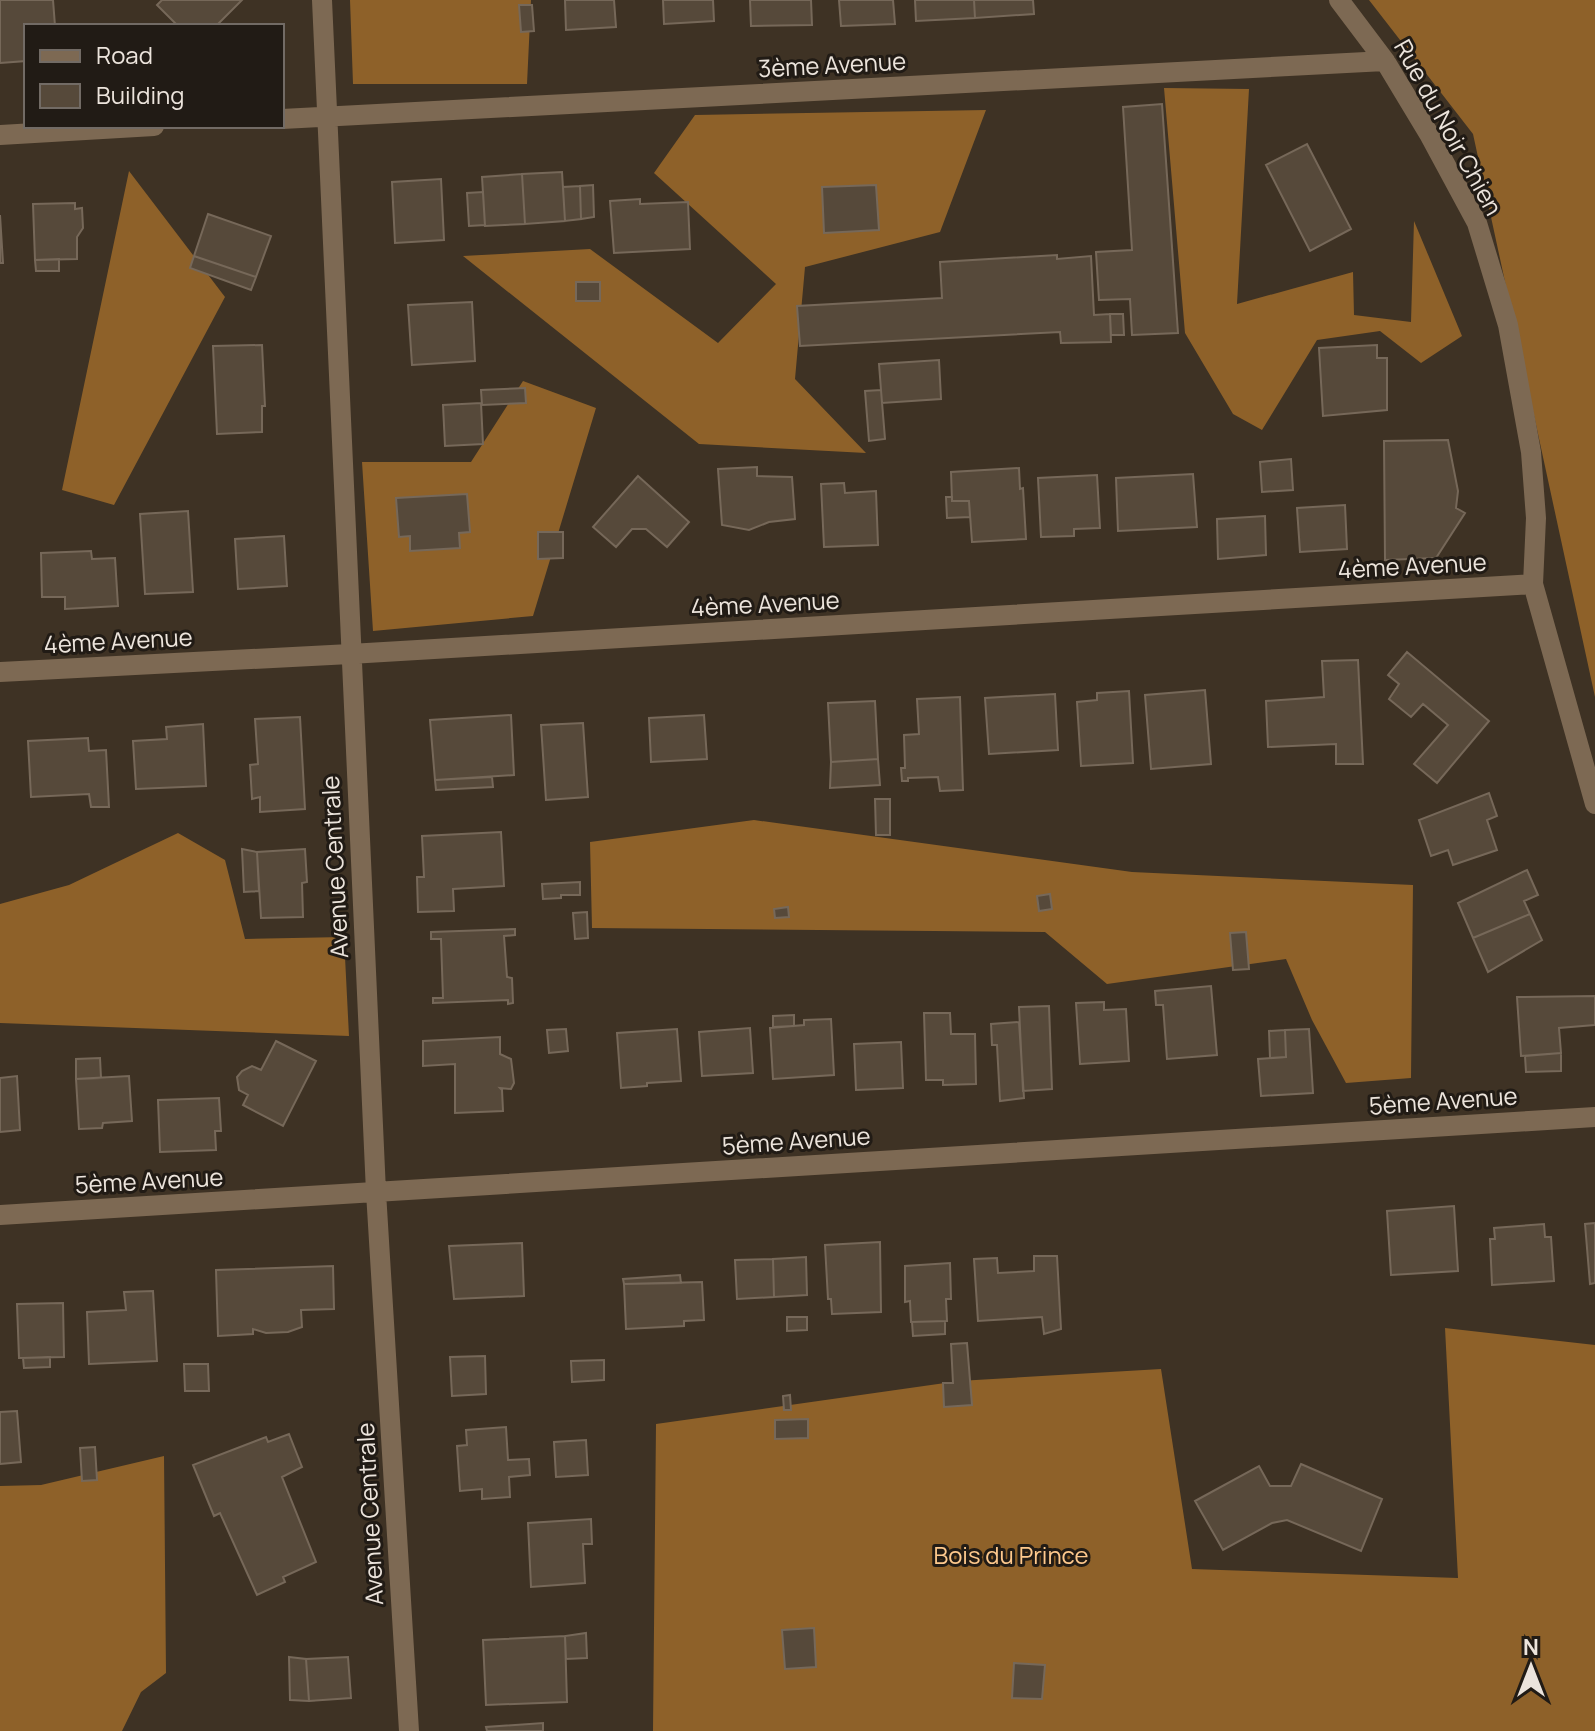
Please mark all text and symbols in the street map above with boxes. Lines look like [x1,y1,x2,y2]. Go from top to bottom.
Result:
legend [24,24,284,128]
street label: Rue du Noir Chien [1387,33,1511,221]
text: Road [96,38,153,71]
street label: 3ème Avenue [757,44,907,84]
text: Building [96,78,184,111]
street label: 4ème Avenue [1337,545,1487,585]
street label: 4ème Avenue [690,583,840,623]
street label: 4ème Avenue [43,620,193,660]
street label: Avenue Centrale [313,775,355,959]
street label: 5ème Avenue [1368,1078,1518,1122]
street label: 5ème Avenue [721,1118,871,1162]
street label: 5ème Avenue [74,1160,224,1200]
street label: Avenue Centrale [348,1422,390,1606]
park label: Bois du Prince [933,1538,1089,1571]
north arrow [1491,1627,1571,1707]
text: N [1523,1632,1539,1662]

